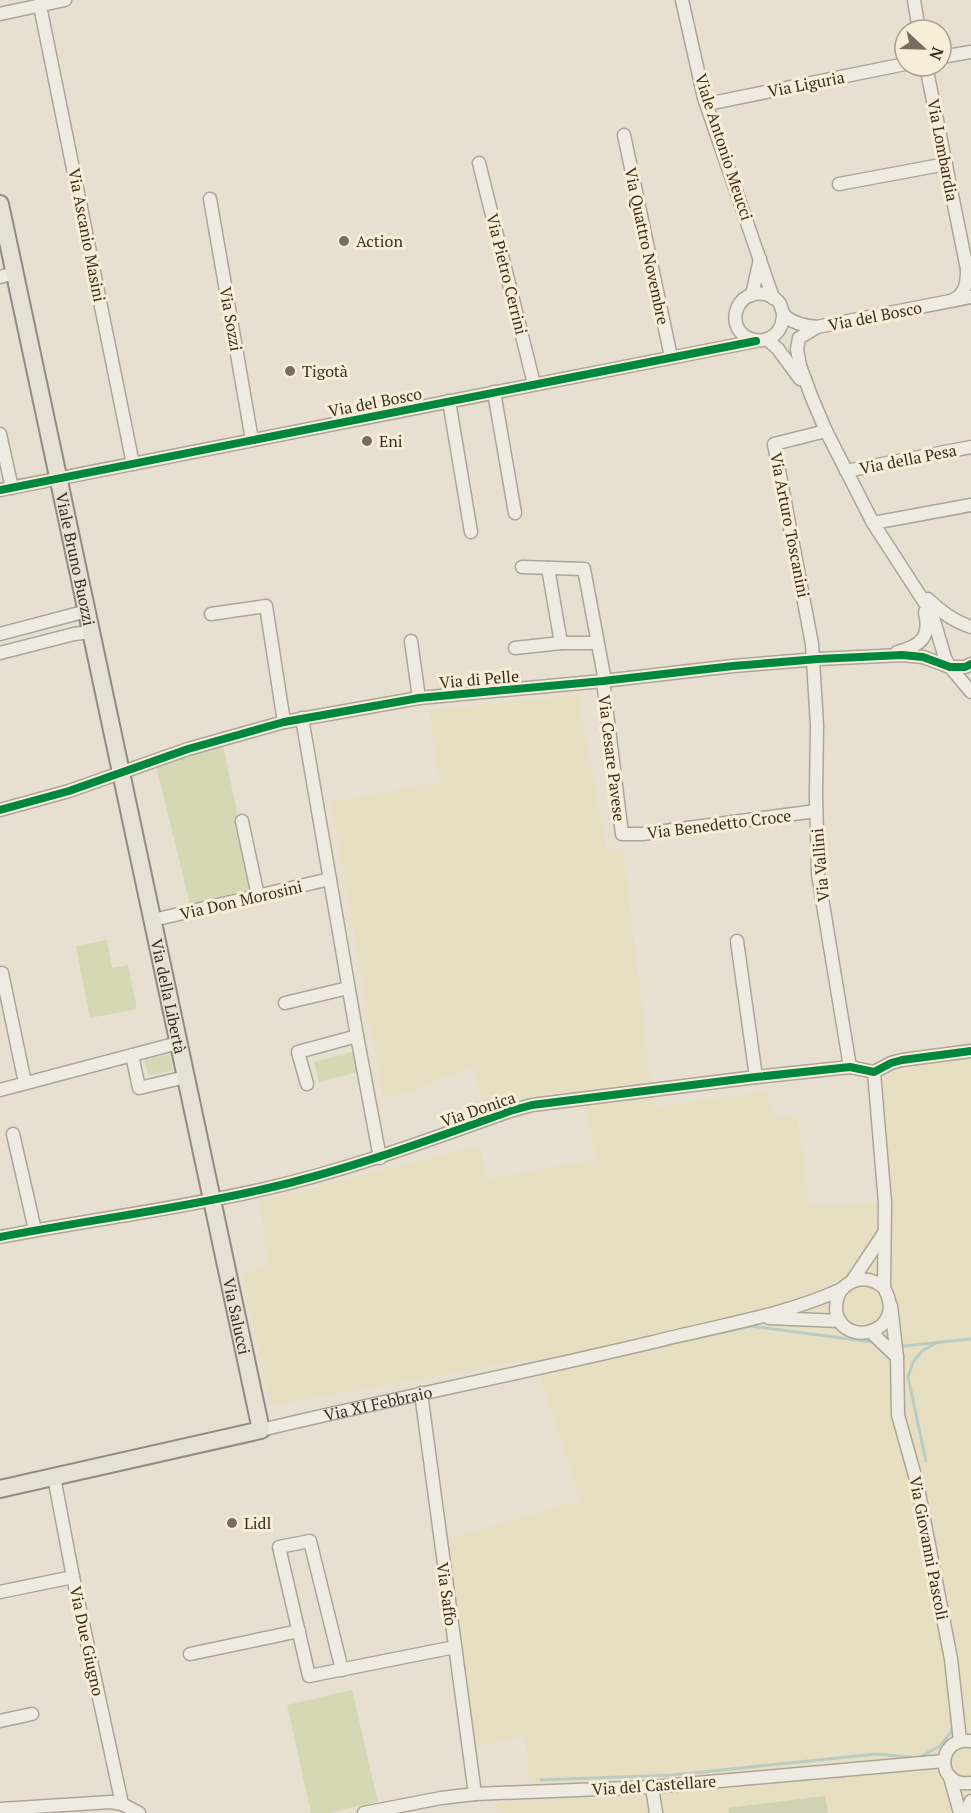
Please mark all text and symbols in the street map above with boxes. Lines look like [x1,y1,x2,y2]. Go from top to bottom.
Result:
north arrow [893,18,953,78]
text: N [924,44,949,63]
street label: Via Liguria [766,66,846,102]
street label: Viale Antonio Meucci [690,71,758,223]
street label: Via Lombardia [922,97,964,203]
street label: Via Quattro Novembre [620,165,674,327]
street label: Via Ascanio Masini [63,166,111,304]
street label: Via Pietro Cerrini [481,211,533,337]
place label: Action [356,230,403,252]
marker: Action [337,234,351,248]
street label: Via Sozzi [215,285,248,353]
street label: Via del Bosco [826,296,924,336]
place label: Tigotà [302,360,348,382]
marker: Tigotà [283,364,297,378]
street label: Via del Bosco [326,382,424,422]
place label: Eni [379,430,403,452]
marker: Eni [360,434,374,448]
street label: Via della Pesa [858,439,958,479]
street label: Via Arturo Toscanini [765,451,815,600]
street label: Viale Bruno Buozzi [51,490,101,628]
street label: Via di Pelle [438,665,520,693]
street label: Via Cesare Pavese [593,694,631,822]
street label: Via Benedetto Croce [646,804,792,844]
street label: Via Vallini [806,827,834,903]
street label: Via Don Morosini [178,875,305,925]
street label: Via della Libertà [146,937,192,1056]
street label: Via Donica [438,1086,518,1132]
street label: Via Salucci [218,1276,256,1357]
street label: Via XI Febbraio [322,1381,434,1426]
street label: Via Giovanni Pascoli [904,1474,954,1622]
place label: Lidl [244,1512,271,1534]
marker: Lidl [225,1516,239,1530]
street label: Via Saffo [432,1561,462,1627]
street label: Via Due Giugno [65,1584,109,1698]
street label: Via del Castellare [591,1770,717,1800]

